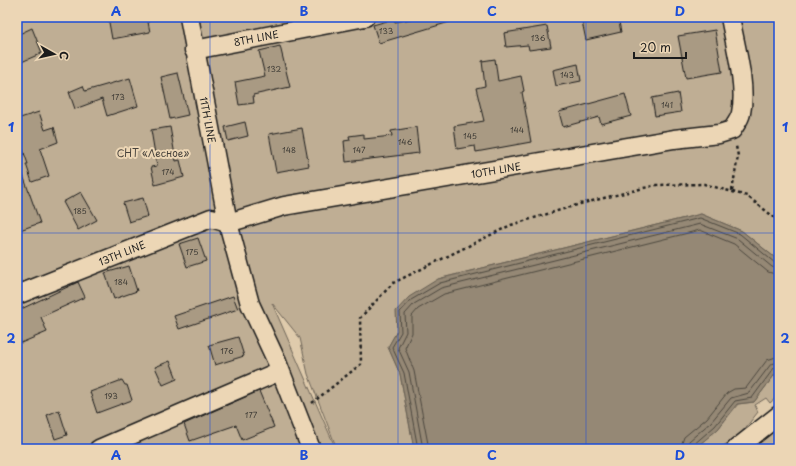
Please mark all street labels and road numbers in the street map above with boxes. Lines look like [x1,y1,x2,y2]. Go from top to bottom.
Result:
street label: 8TH LINE [232,26,280,49]
street label: 11TH LINE [197,95,220,144]
street label: 10TH LINE [470,158,522,181]
street label: 13TH LINE [96,236,147,269]

